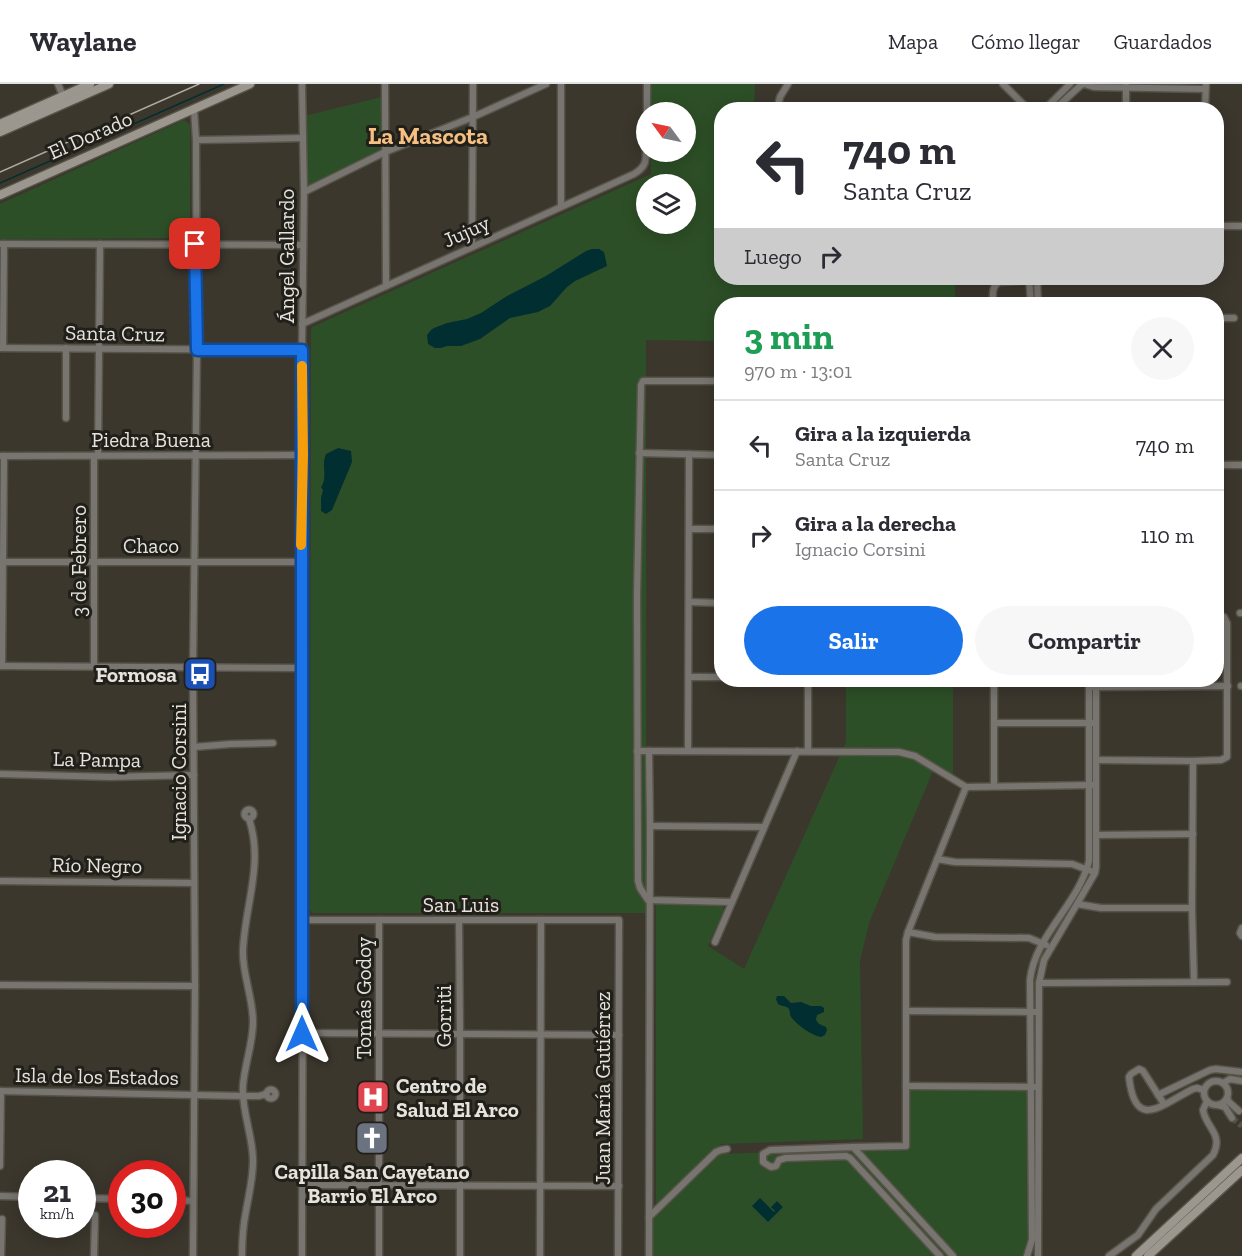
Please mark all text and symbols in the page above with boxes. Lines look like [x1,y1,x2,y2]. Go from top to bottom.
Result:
text: Waylane [30,25,137,58]
text: Mapa [888,29,938,54]
text: Cómo llegar [971,29,1081,54]
text: Guardados [1114,29,1212,54]
north arrow [636,102,696,162]
map controls [636,102,696,234]
street label: El Dorado [44,105,136,165]
district label: La Mascota [368,121,488,150]
text: 740 m [843,124,956,175]
icon: left [744,126,822,204]
button: layers [636,174,696,234]
text: Santa Cruz [843,175,972,207]
street label: Ángel Gallardo [274,189,299,323]
street label: Jujuy [439,210,494,253]
pin [169,218,220,269]
icon: arrive [178,227,211,260]
icon: right [814,240,847,273]
text: Luego [744,243,802,270]
text: 3 min [744,315,834,358]
button: close [1131,317,1194,380]
street label: Santa Cruz [65,320,165,346]
text: 970 m · 13:01 [744,359,852,383]
text: Gira a la izquierda [795,420,971,447]
street label: Piedra Buena [91,427,211,452]
icon: left [744,429,777,462]
text: 740 m [1136,432,1194,459]
text: Santa Cruz [795,447,890,471]
street label: 3 de Febrero [66,505,91,617]
text: Gira a la derecha [795,510,956,537]
icon: right [744,519,777,552]
text: 110 m [1140,522,1194,549]
street label: Chaco [123,533,179,558]
text: Ignacio Corsini [795,537,926,561]
button: Salir [744,606,963,675]
button: Compartir [975,606,1194,675]
bus stop icon: Formosa [182,656,218,692]
place label: Formosa [96,662,177,687]
street label: Ignacio Corsini [166,703,191,841]
street label: La Pampa [53,746,141,772]
street label: Río Negro [52,852,142,878]
street label: San Luis [423,892,499,917]
street label: Tomás Godoy [351,936,376,1059]
street label: Gorriti [431,985,456,1047]
street label: Juan María Gutiérrez [590,991,615,1185]
position arrow [270,1002,334,1066]
street label: Isla de los Estados [15,1062,179,1090]
place label: Centro de Salud El Arco [396,1073,519,1122]
hospital icon: Centro de Salud El Arco [355,1079,391,1115]
church icon: Capilla San Cayetano Barrio El Arco [354,1120,390,1156]
place label: Capilla San Cayetano Barrio El Arco [275,1159,469,1208]
speed limit sign: 30 [108,1160,186,1238]
text: 21 [43,1174,71,1210]
text: km/h [40,1205,74,1223]

